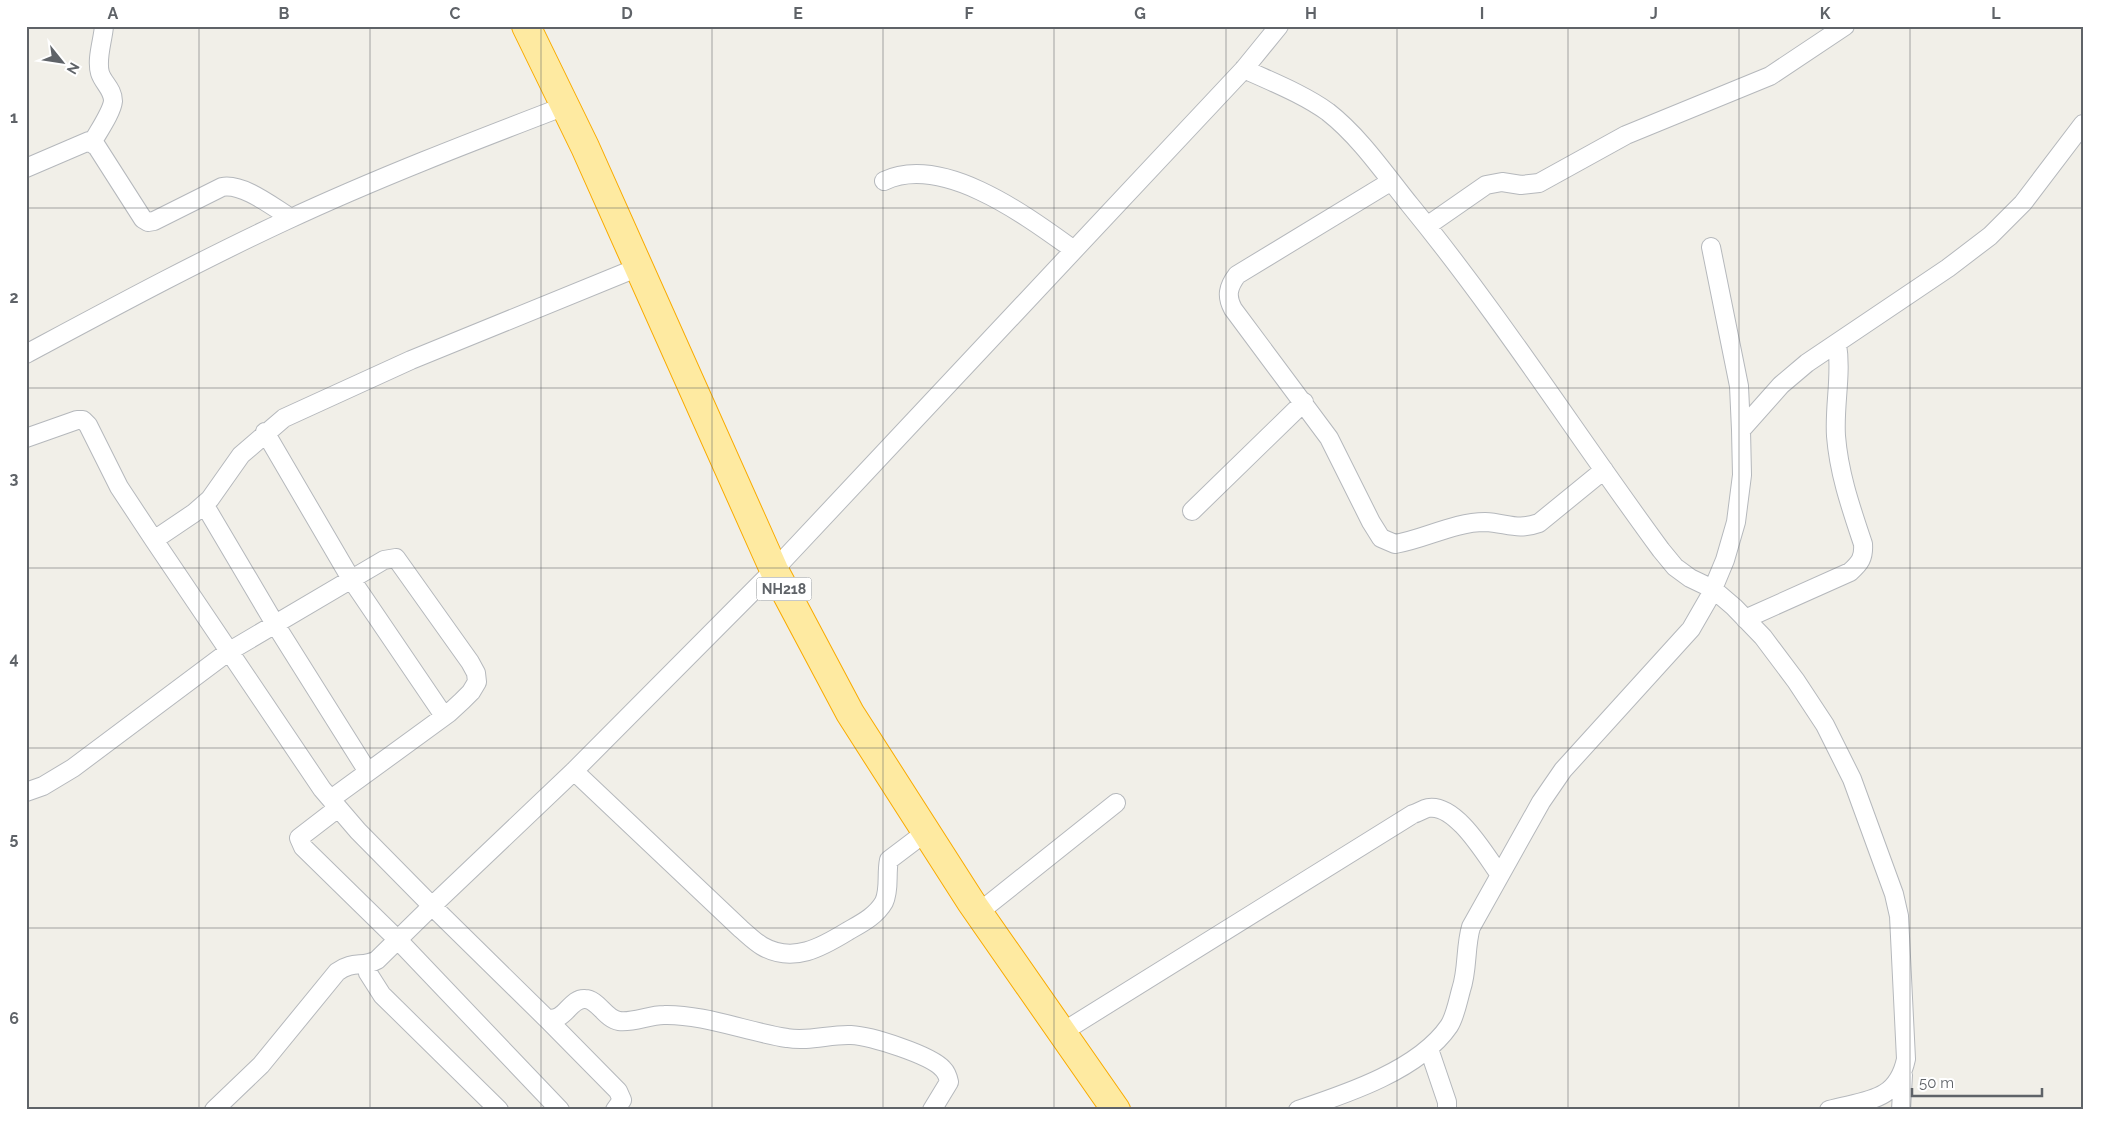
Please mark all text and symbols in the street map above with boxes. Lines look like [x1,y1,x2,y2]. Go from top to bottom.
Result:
text: A [108,4,119,23]
text: B [279,4,290,23]
text: C [450,4,461,23]
text: D [621,4,633,23]
text: E [793,4,803,23]
text: F [964,4,974,23]
text: G [1134,4,1146,23]
text: H [1305,4,1317,23]
text: I [1480,4,1484,23]
text: J [1650,4,1658,23]
text: K [1820,4,1831,23]
text: L [1991,4,2001,23]
north arrow [38,38,88,88]
text: N [64,60,83,77]
text: 1 [10,108,18,127]
text: 2 [9,288,19,307]
text: 3 [10,469,19,488]
road number: NH218 [756,578,812,600]
text: 4 [9,649,19,668]
text: 5 [10,829,19,848]
text: 6 [9,1009,19,1028]
scale bar [1912,1066,2042,1098]
text: 50 m [1919,1074,1954,1092]

